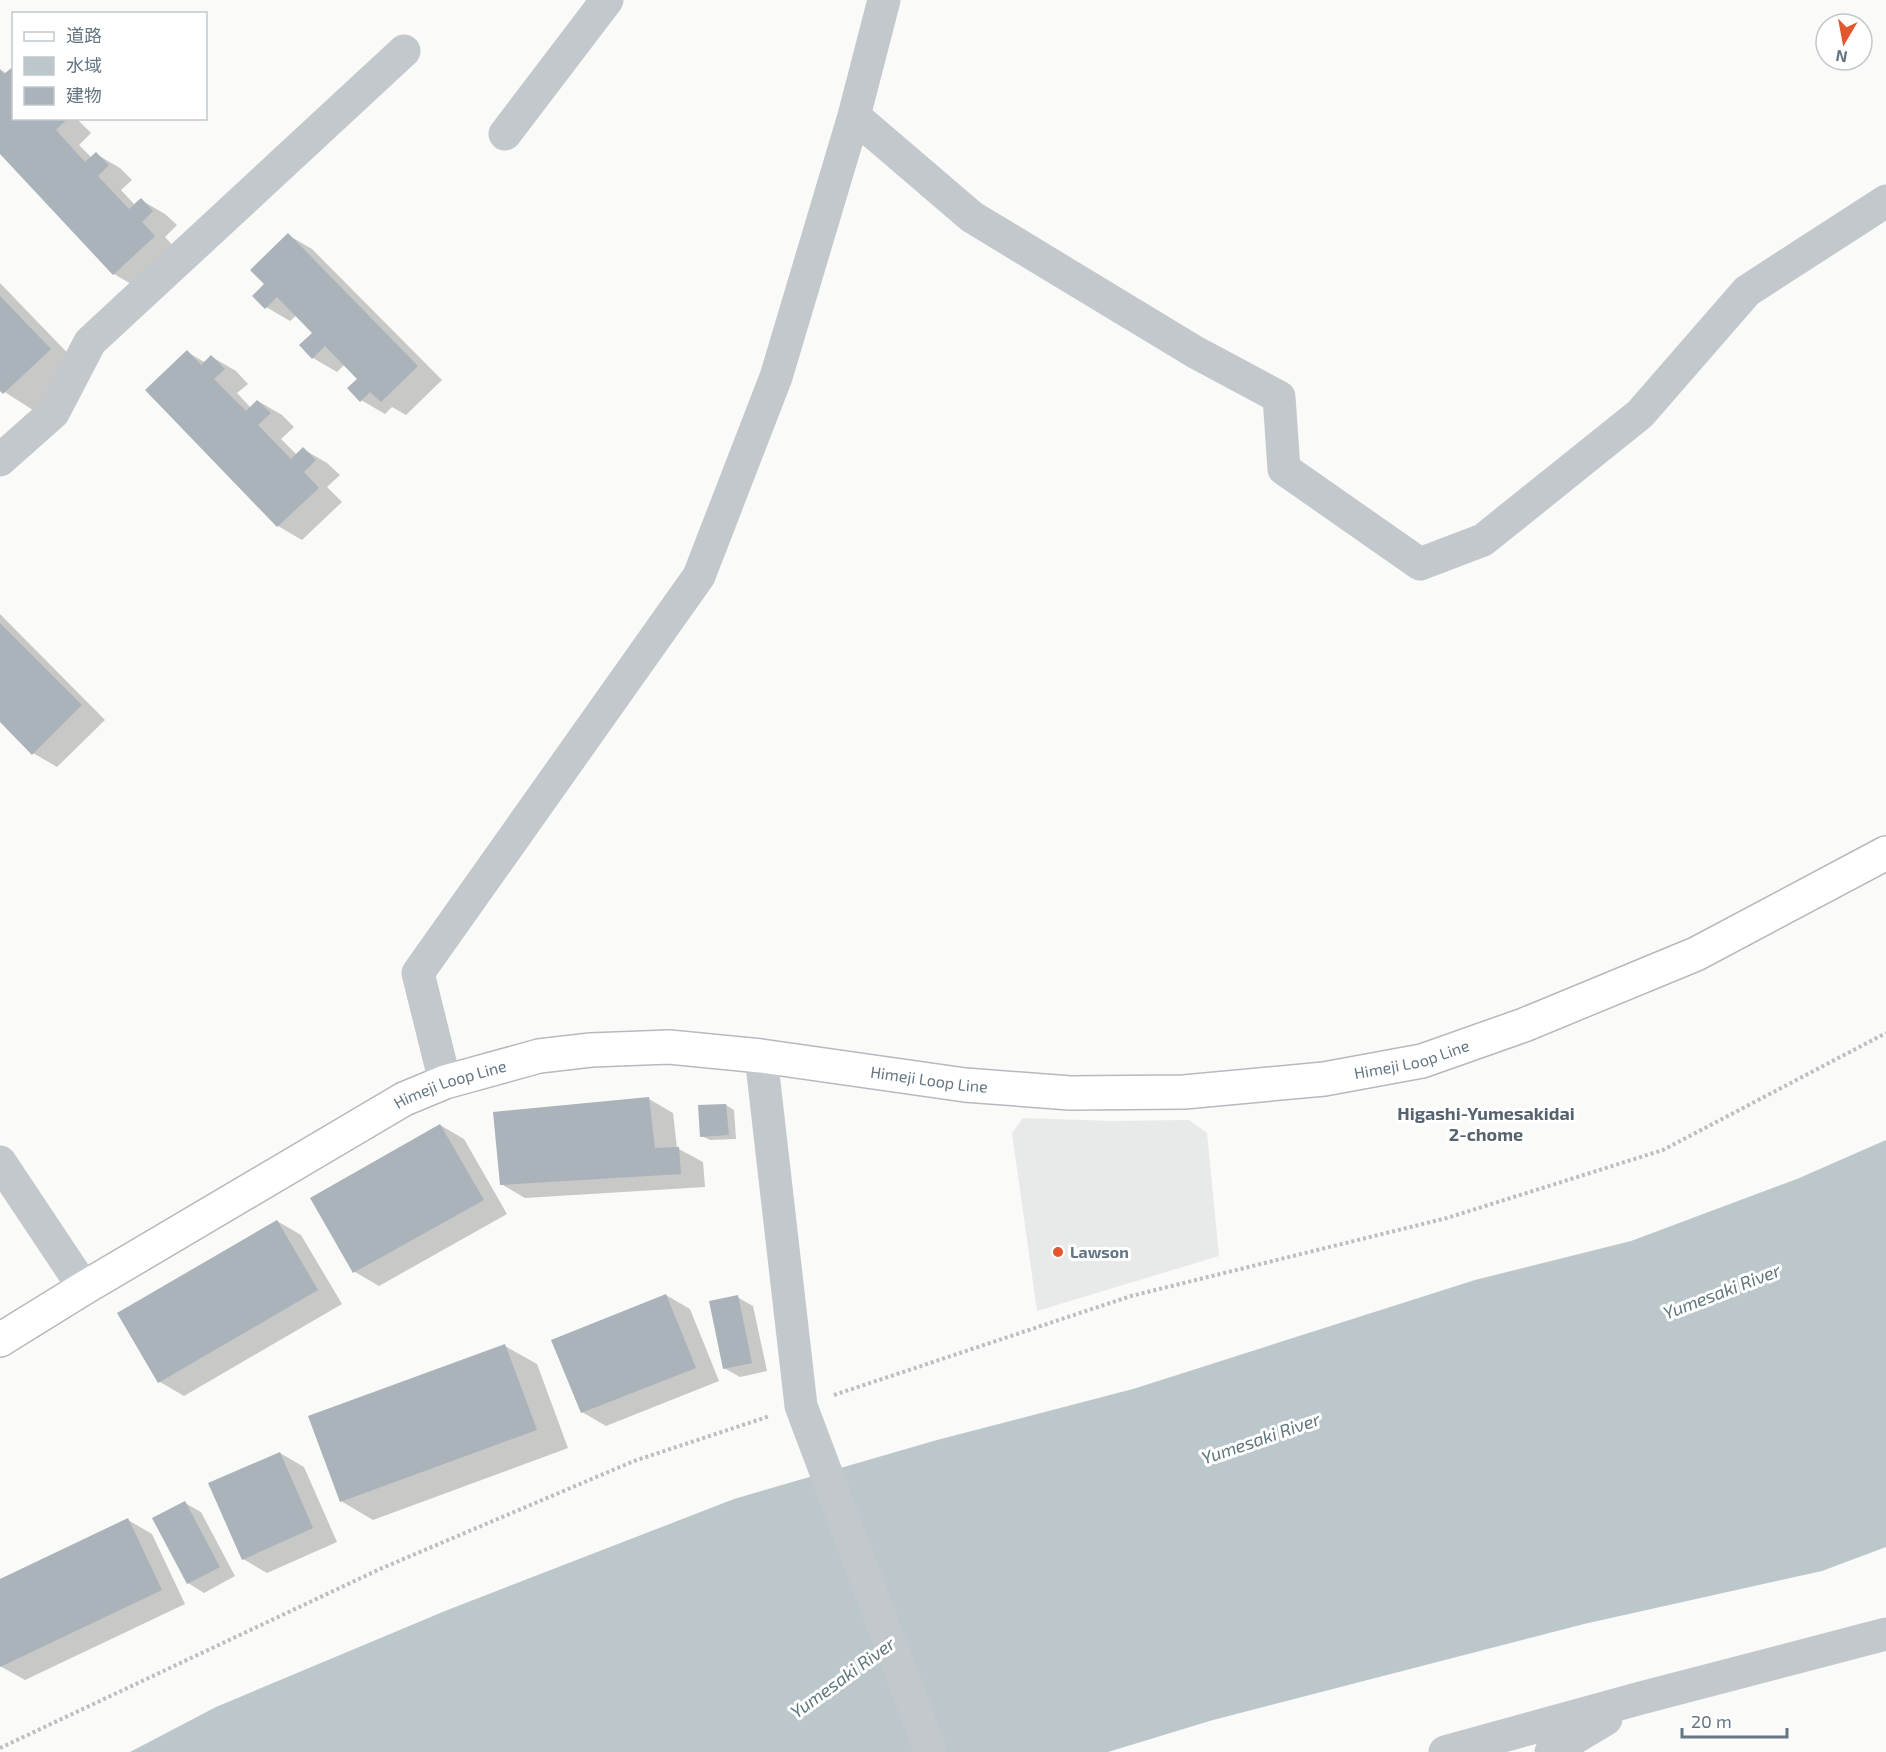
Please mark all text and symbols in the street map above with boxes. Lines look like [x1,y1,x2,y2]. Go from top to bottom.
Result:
legend [12,12,207,120]
north arrow [1814,12,1874,72]
text: 道路 [66,24,102,46]
text: N [1834,47,1849,68]
text: 水域 [66,54,102,76]
text: 建物 [66,84,102,106]
street label: Himeji Loop Line [1352,1035,1471,1082]
street label: Himeji Loop Line [390,1055,508,1112]
street label: Himeji Loop Line [869,1062,989,1096]
district label: Higashi-Yumesakidai 2-chome [1397,1102,1575,1145]
place label: Lawson [1070,1242,1129,1261]
marker: Lawson [1051,1245,1065,1259]
water label: Yumesaki River [1660,1258,1784,1324]
water label: Yumesaki River [1198,1407,1324,1469]
water label: Yumesaki River [786,1631,900,1723]
scale bar [1682,1701,1787,1739]
text: 20 m [1691,1710,1732,1732]

